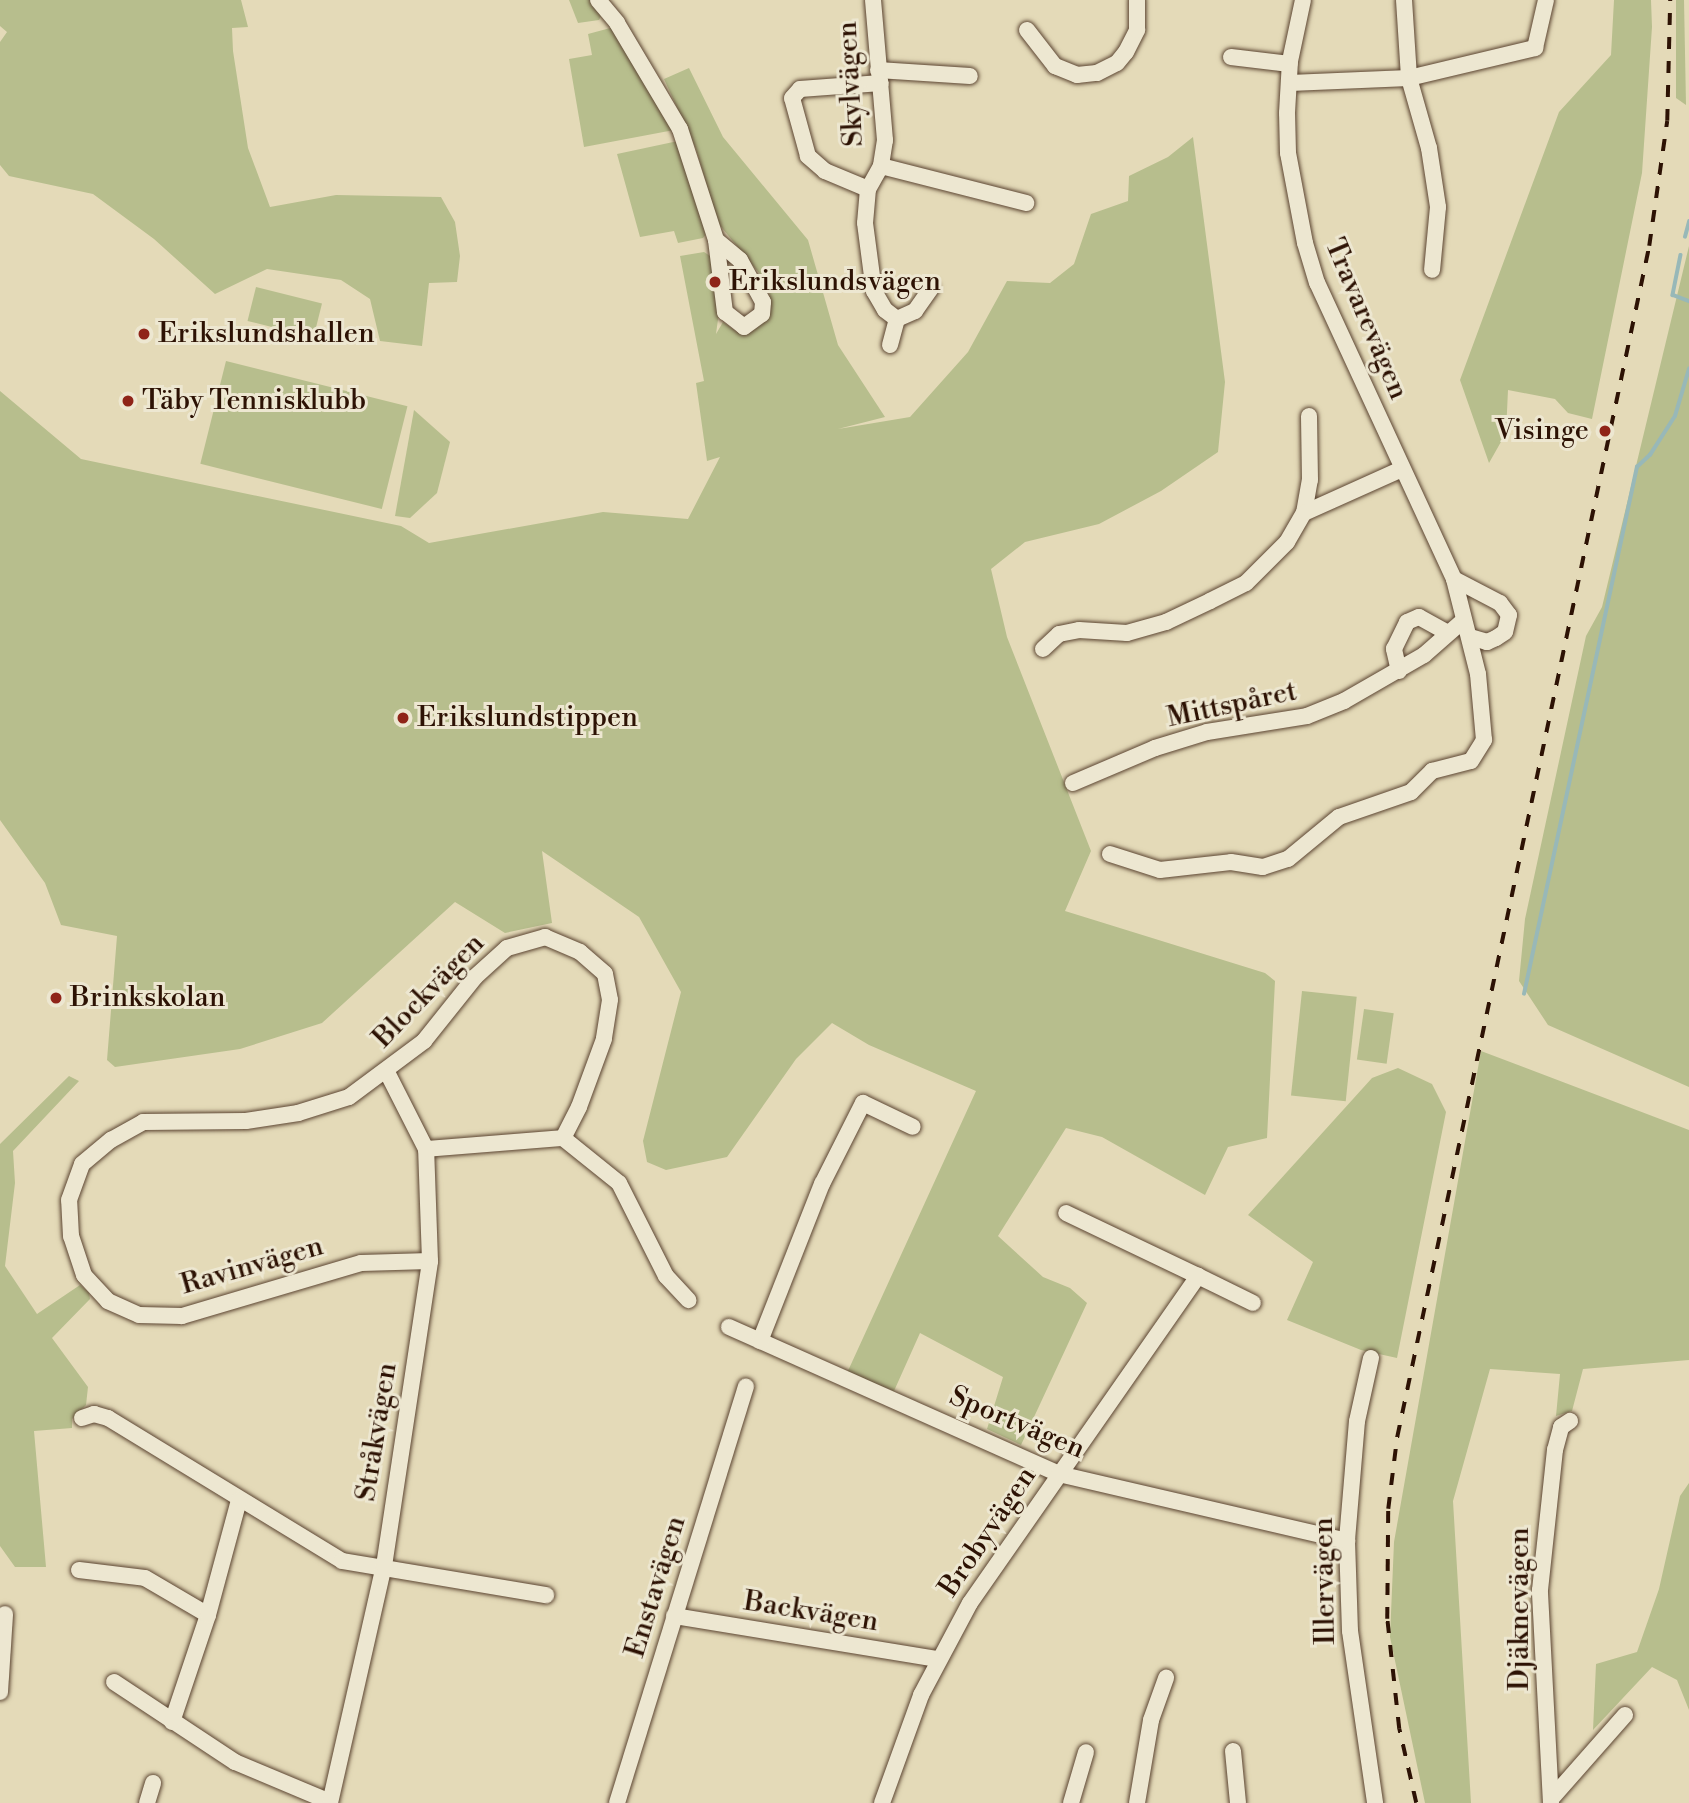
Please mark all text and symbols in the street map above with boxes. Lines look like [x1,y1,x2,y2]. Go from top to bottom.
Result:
street label: Skylvägen [831,20,871,148]
street label: Travarevägen [1317,234,1415,404]
place label: Erikslundsvägen [729,265,941,299]
marker: Erikslundsvägen [707,274,723,290]
place label: Erikslundshallen [158,317,375,351]
marker: Erikslundshallen [136,326,152,342]
place label: Täby Tennisklubb [142,384,366,418]
marker: Täby Tennisklubb [120,393,136,409]
place label: Visinge [1495,414,1589,448]
marker: Visinge [1595,421,1615,441]
street label: Mittspåret [1164,675,1300,735]
place label: Erikslundstippen [417,701,638,735]
marker: Erikslundstippen [395,710,411,726]
street label: Blockvägen [366,927,492,1055]
place label: Brinkskolan [70,981,225,1015]
marker: Brinkskolan [48,990,64,1006]
street label: Ravinvägen [177,1230,327,1302]
street label: Stråkvägen [349,1360,405,1504]
street label: Sportvägen [944,1379,1090,1467]
street label: Brobyvägen [932,1461,1044,1603]
street label: Enstavägen [619,1512,693,1662]
street label: Illervägen [1307,1517,1343,1645]
street label: Djäknevägen [1503,1527,1537,1691]
street label: Backvägen [741,1585,881,1639]

